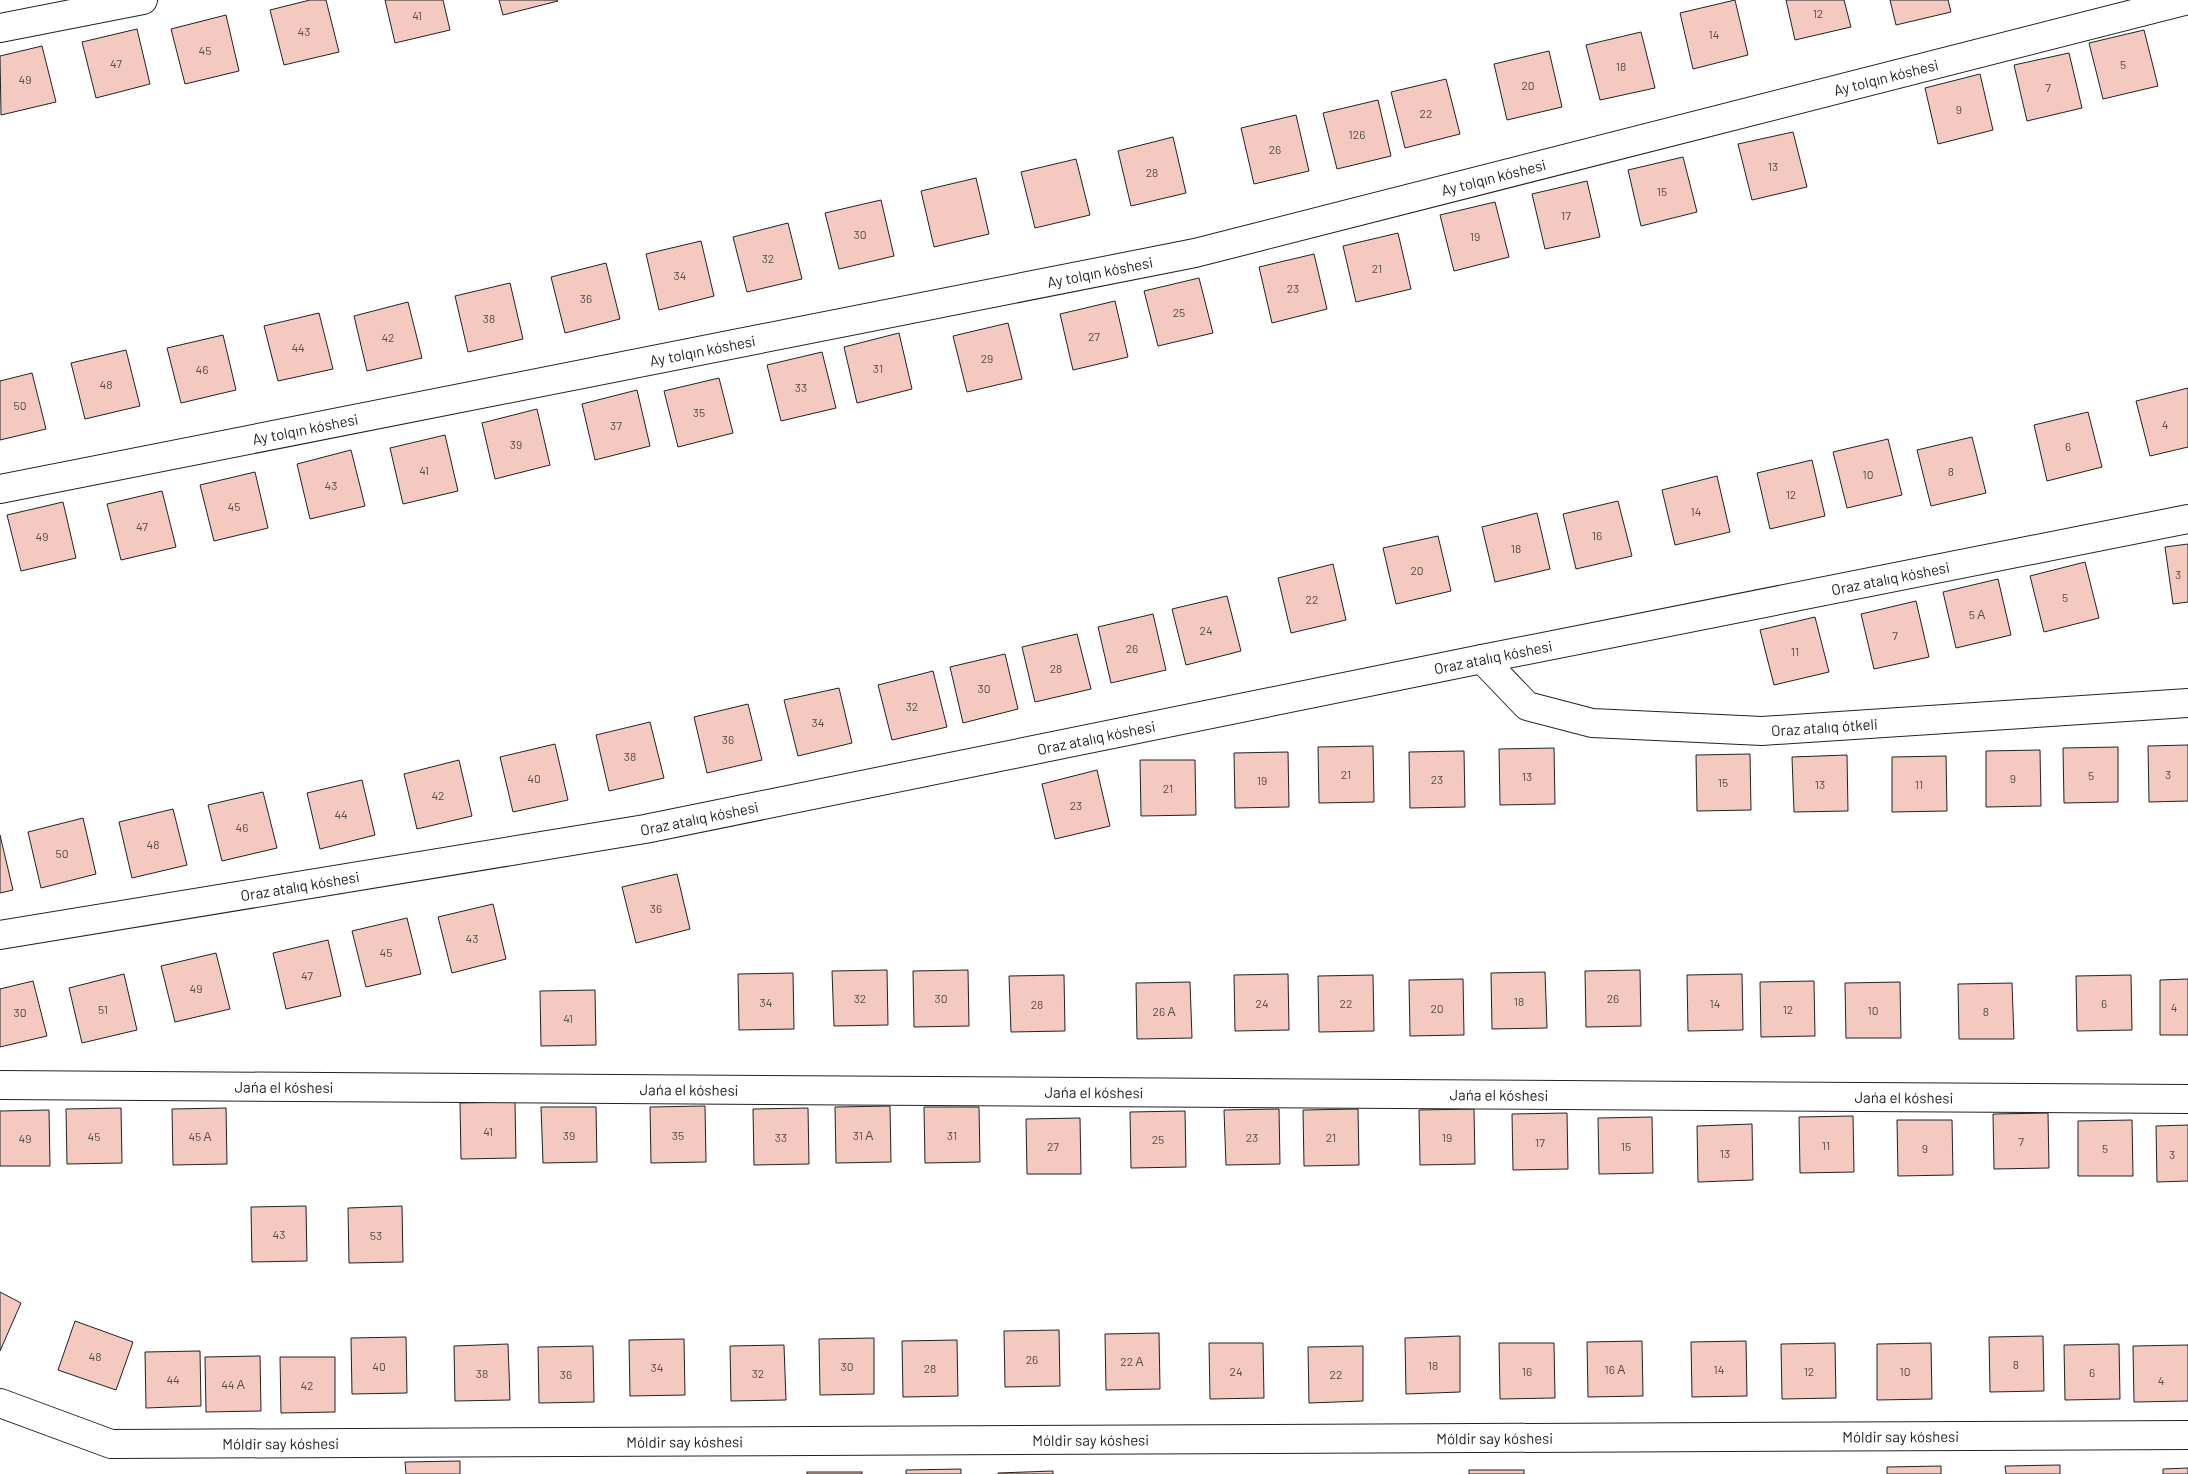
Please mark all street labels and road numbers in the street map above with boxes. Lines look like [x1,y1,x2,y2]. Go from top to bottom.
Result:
street label: Ay tolqın kóshesi [1832,55,1940,99]
street label: Ay tolqın kóshesi [1439,155,1548,199]
street label: Ay tolqın kóshesi [1045,253,1154,291]
street label: Ay tolqın kóshesi [648,331,757,370]
street label: Ay tolqın kóshesi [251,410,360,448]
street label: Oraz atalıq kóshesi [1830,558,1951,599]
street label: Oraz atalıq kóshesi [1432,636,1554,678]
street label: Oraz atalıq ótkeli [1771,714,1878,739]
street label: Oraz atalıq kóshesi [1035,717,1157,758]
street label: Oraz atalıq kóshesi [639,797,760,839]
street label: Oraz atalıq kóshesi [239,867,361,904]
street label: Jańa el kóshesi [234,1078,334,1096]
street label: Jańa el kóshesi [639,1080,739,1099]
street label: Jańa el kóshesi [1044,1083,1144,1101]
street label: Jańa el kóshesi [1449,1085,1549,1104]
street label: Jańa el kóshesi [1854,1088,1954,1106]
street label: Móldir say kóshesi [1842,1427,1959,1445]
street label: Móldir say kóshesi [1436,1429,1553,1447]
street label: Móldir say kóshesi [1032,1431,1149,1449]
street label: Móldir say kóshesi [626,1432,743,1451]
street label: Móldir say kóshesi [222,1434,339,1453]

